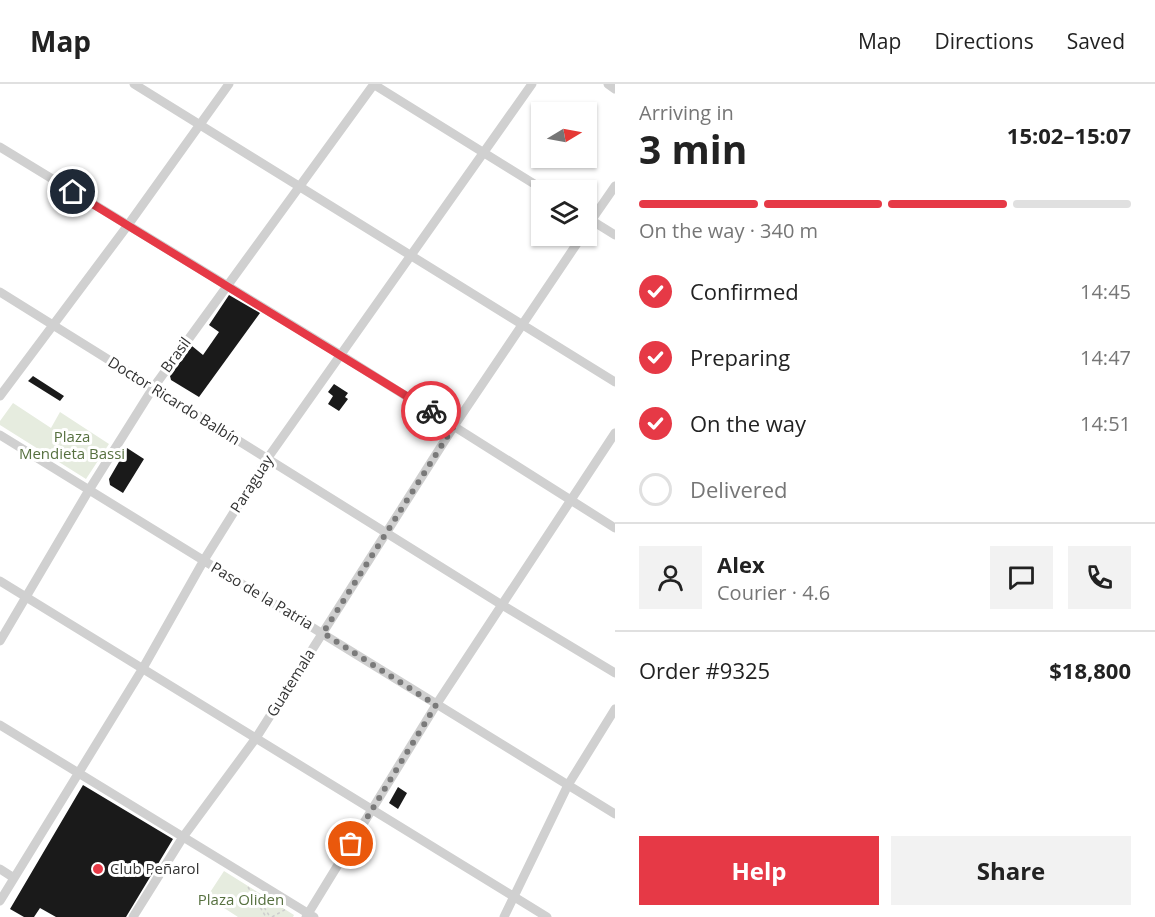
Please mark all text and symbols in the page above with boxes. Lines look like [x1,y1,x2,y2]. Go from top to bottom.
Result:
text: Map [30,22,91,60]
text: Map [858,27,901,55]
text: Directions [934,27,1034,55]
text: Saved [1067,27,1125,55]
text: Arriving in [639,99,734,126]
north arrow [531,102,597,168]
map controls [531,102,597,246]
text: 15:02–15:07 [1007,120,1131,150]
text: 3 min [639,122,747,175]
pin [47,166,98,217]
icon: home [56,175,89,208]
button: layers [531,180,597,246]
text: On the way · 340 m [639,217,818,244]
icon: check [639,275,672,308]
text: Confirmed [690,276,799,306]
text: 14:45 [1080,278,1131,305]
street label: Brasil [156,333,195,376]
icon: check [639,341,672,374]
text: Preparing [690,342,790,372]
text: 14:47 [1080,344,1131,371]
street label: Doctor Ricardo Balbín [105,351,244,449]
courier [401,381,461,441]
icon: bike [415,395,448,428]
icon: check [639,407,672,440]
text: On the way [690,408,806,438]
text: 14:51 [1080,410,1131,437]
park label: Plaza Mendieta Bassi [19,426,125,463]
street label: Paraguay [225,450,278,516]
text: Delivered [690,474,788,504]
button: person [639,546,702,609]
button: chat [990,546,1053,609]
button: phone [1068,546,1131,609]
text: Alex [717,549,765,579]
street label: Paso de la Patria [208,557,317,634]
text: Courier · 4.6 [717,579,830,606]
street label: Guatemala [261,645,319,720]
text: Order #9325 [639,655,770,685]
text: $18,800 [1049,655,1131,685]
pin [325,818,376,869]
icon: bag [334,827,367,860]
button: Help [639,836,879,905]
button: Share [891,836,1131,905]
place label: Club Peñarol [110,858,199,878]
marker: Club Peñarol [91,862,105,876]
park label: Plaza Oliden [198,889,284,909]

